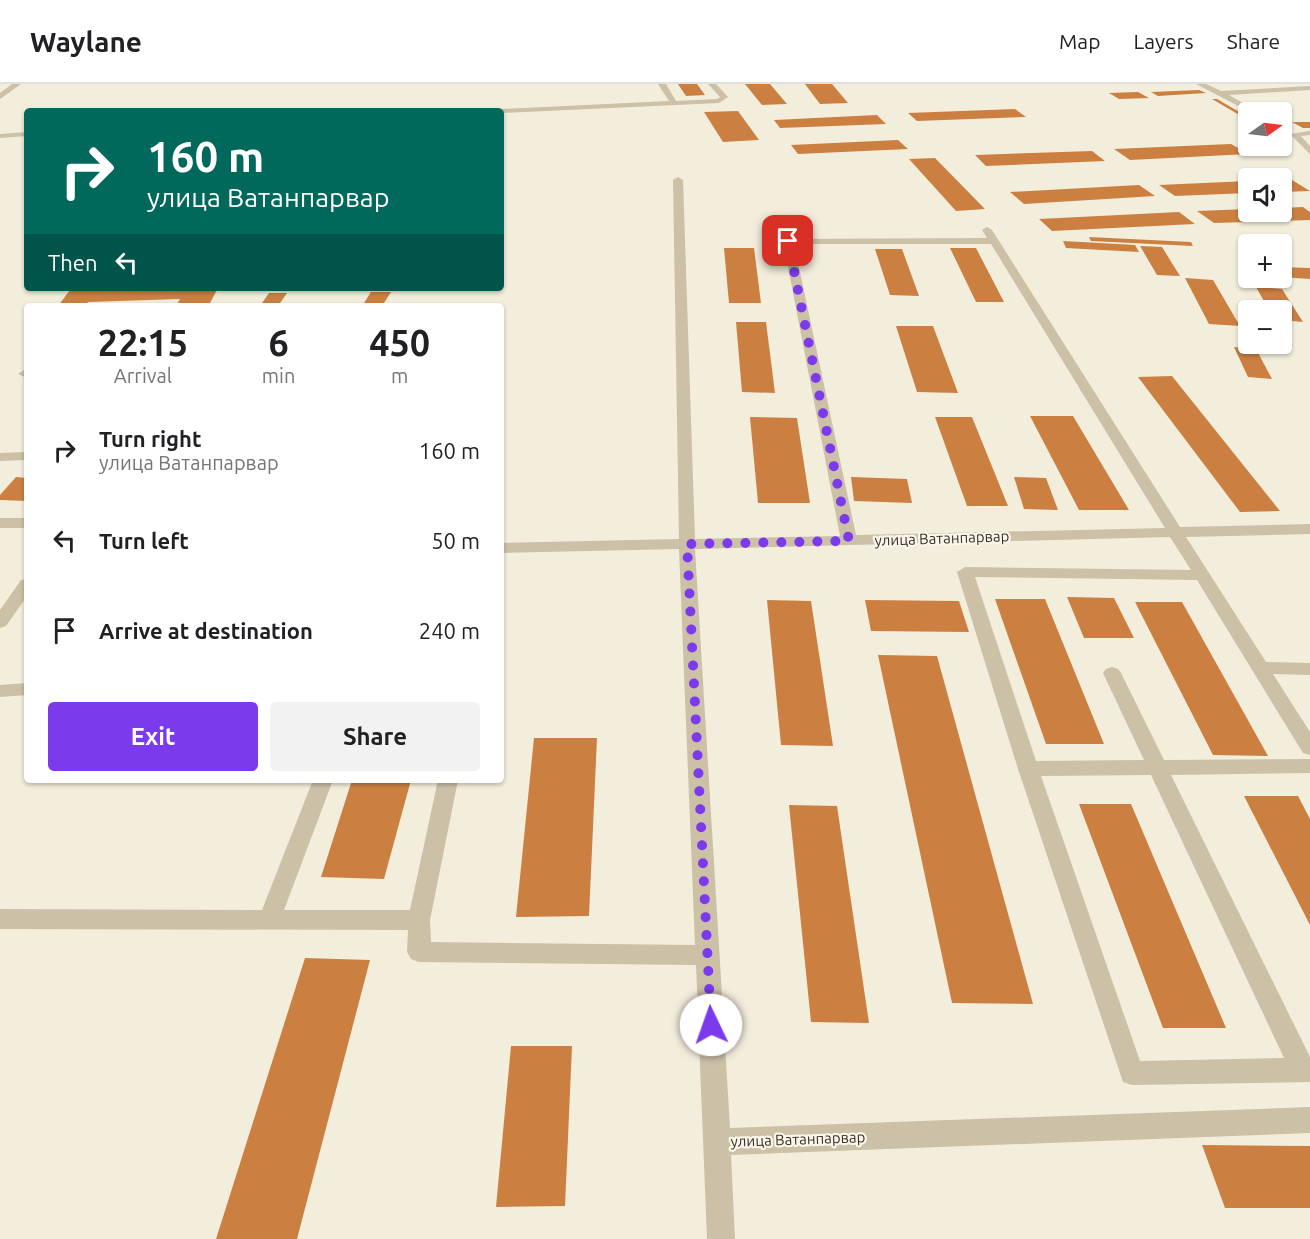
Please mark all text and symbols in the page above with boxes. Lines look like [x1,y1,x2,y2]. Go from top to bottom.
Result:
text: Waylane [30,26,142,57]
text: Map [1059,29,1100,53]
text: Layers [1133,29,1194,53]
text: Share [1227,29,1280,53]
north arrow [1238,102,1292,156]
map controls [1238,102,1292,354]
icon: right [48,132,126,210]
text: 160 m [147,133,264,180]
button: sound [1238,168,1292,222]
text: улица Ватанпарвар [147,182,390,212]
pin [762,215,813,266]
icon: arrive [771,224,804,257]
button: + [1238,234,1292,288]
icon: left [110,246,143,279]
text: Then [48,250,98,275]
button: − [1238,300,1292,354]
text: 22:15 [98,322,188,363]
text: 6 [268,322,289,363]
text: 450 [369,322,430,363]
text: Arrival [114,364,172,387]
text: min [262,364,295,387]
text: m [391,364,408,387]
text: Turn right [99,426,201,451]
icon: right [48,434,81,467]
text: 160 m [419,438,480,463]
text: улица Ватанпарвар [99,451,279,474]
icon: left [48,524,81,557]
street label: улица Ватанпарвар [874,527,1010,549]
text: Turn left [99,528,189,553]
text: 50 m [431,528,480,553]
icon: arrive [48,614,81,647]
text: Arrive at destination [99,618,313,643]
text: 240 m [419,618,480,643]
button: Exit [48,702,258,771]
button: Share [270,702,480,771]
position arrow [679,993,743,1057]
street label: улица Ватанпарвар [730,1128,866,1150]

